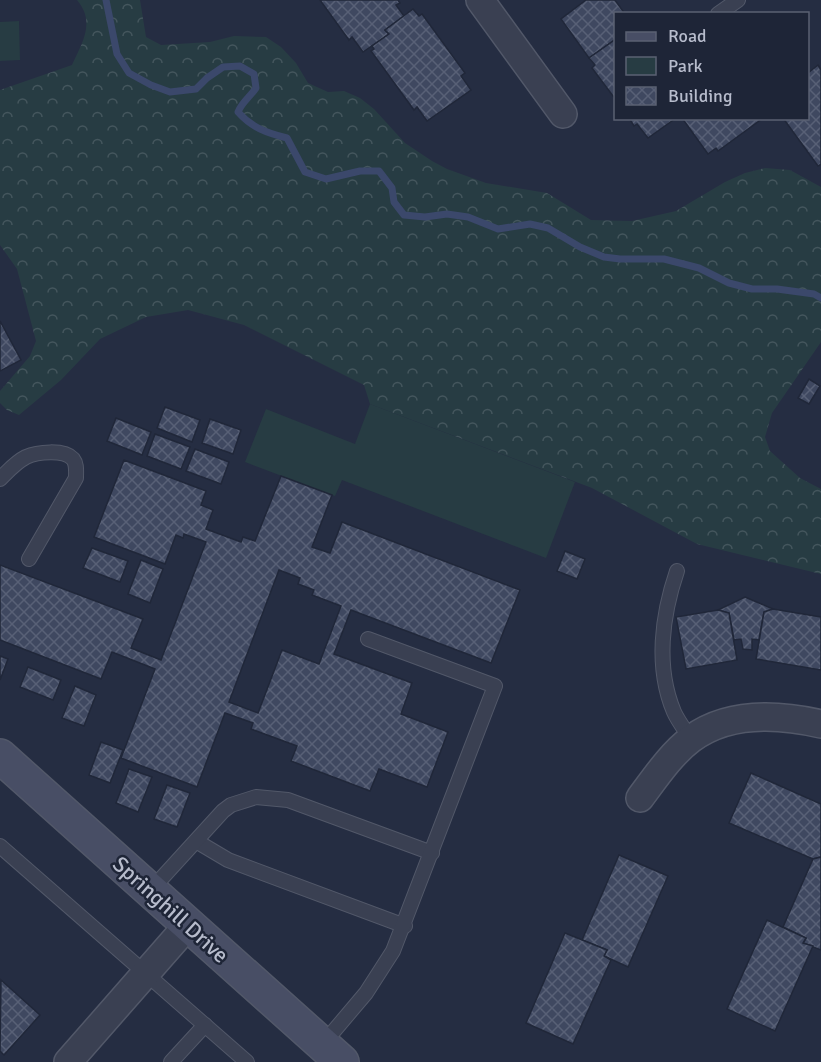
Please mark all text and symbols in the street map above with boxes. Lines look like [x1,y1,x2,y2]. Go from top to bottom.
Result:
legend [614,12,809,120]
text: Road [668,25,707,47]
text: Park [668,55,703,77]
text: Building [668,85,732,107]
street label: Springhill Drive [107,850,234,968]

